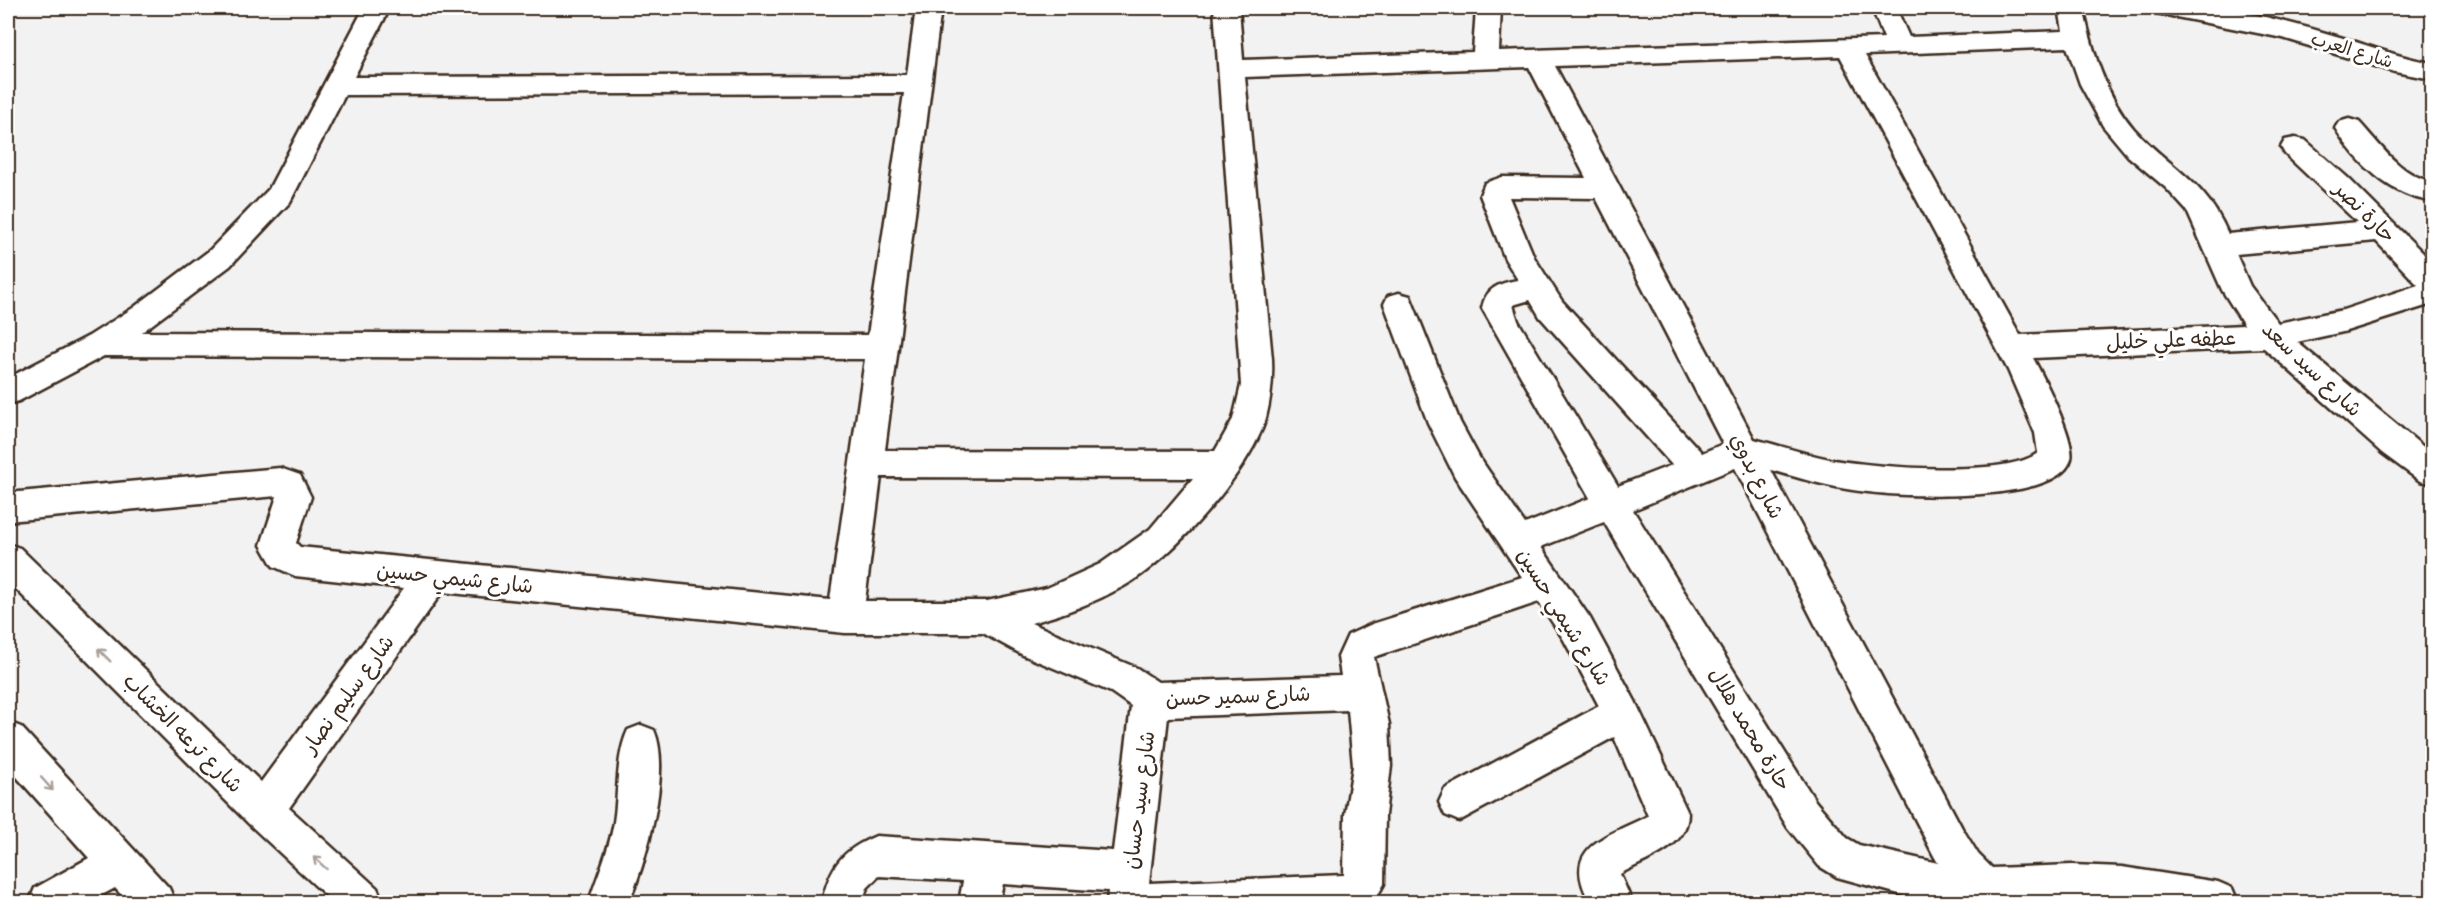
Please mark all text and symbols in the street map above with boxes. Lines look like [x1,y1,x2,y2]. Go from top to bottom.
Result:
street label: شارع العرب [2308,25,2396,74]
street label: حارة نصر [2326,173,2403,249]
street label: شارع سيد سعد [2255,314,2369,424]
street label: عطفه علي خليل [2106,323,2237,361]
street label: شارع بدوي [1723,428,1791,524]
street label: شارع شيمي حسين [1506,542,1618,694]
street label: شارع شيمي حسين [375,555,535,605]
street label: شارع سليم نصار [294,629,402,762]
one-way arrow [97,647,111,662]
street label: حارة محمد هلال [1702,662,1799,796]
street label: شارع ترعه الخشاب [116,666,250,800]
street label: شارع سمير حسن [1165,678,1311,714]
street label: شارع سيد حسان [1116,729,1162,871]
one-way arrow [40,776,54,791]
one-way arrow [312,856,327,870]

